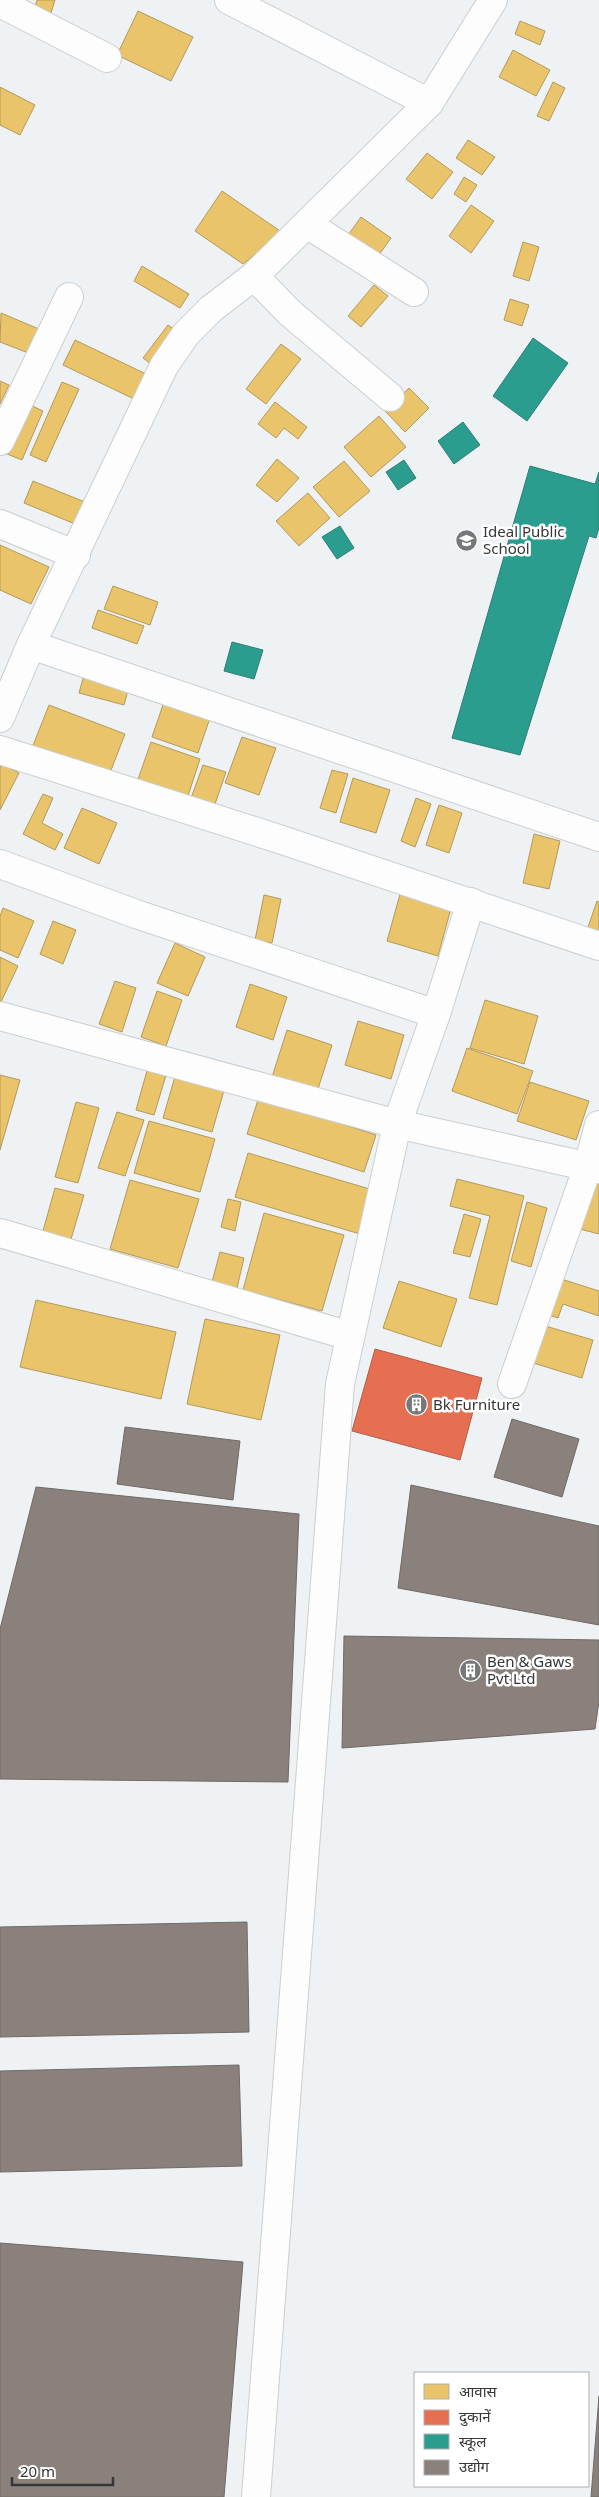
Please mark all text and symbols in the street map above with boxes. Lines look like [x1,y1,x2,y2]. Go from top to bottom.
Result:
place label: Ideal Public School [483,521,564,558]
school or university icon: Ideal Public School [455,528,479,552]
building icon: Bk Furniture [405,1392,429,1416]
place label: Bk Furniture [433,1394,520,1414]
place label: Ben & Gaws Pvt Ltd [487,1651,572,1688]
building icon: Ben & Gaws Pvt Ltd [459,1658,483,1682]
legend [414,2372,589,2487]
text: आवास [459,2381,498,2401]
text: दुकानें [459,2406,491,2427]
text: स्कूल [459,2431,487,2452]
scale bar [12,2454,114,2486]
text: उद्योग [459,2456,490,2476]
text: 20 m [20,2461,55,2481]

